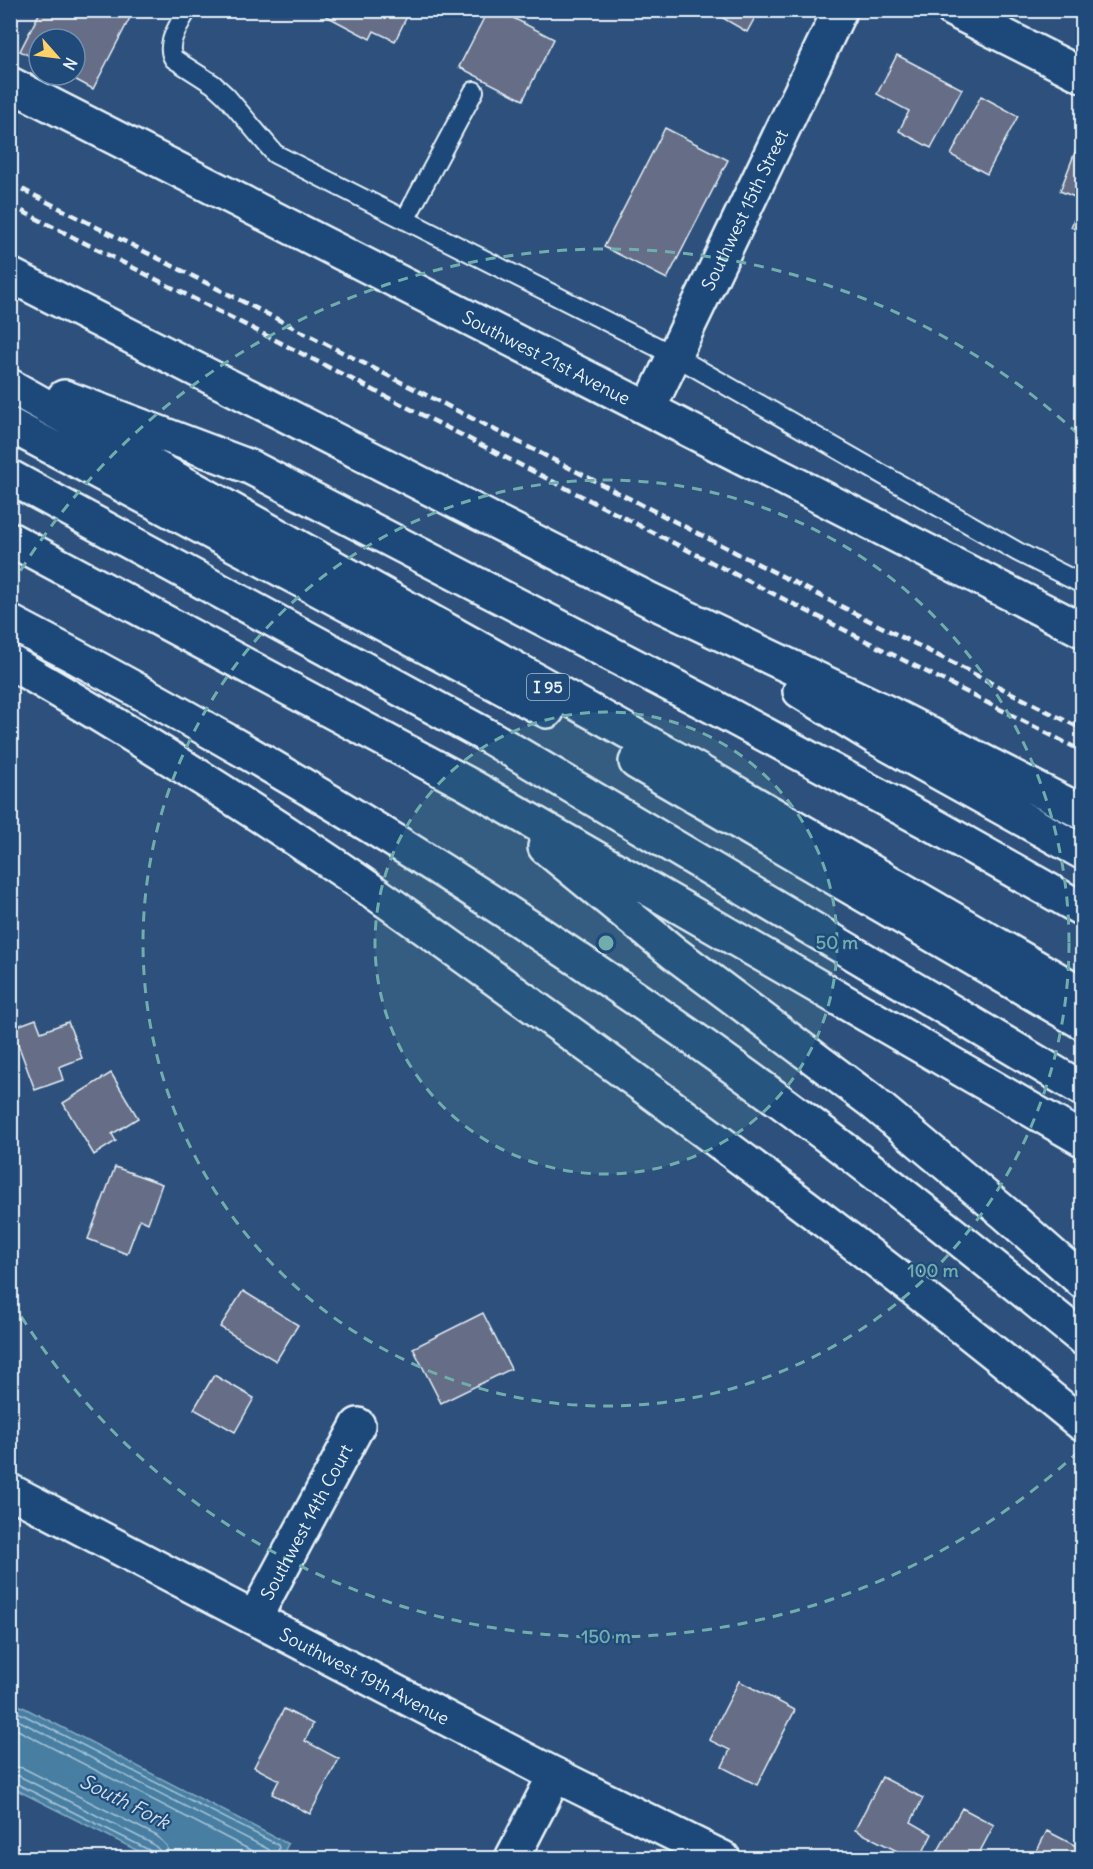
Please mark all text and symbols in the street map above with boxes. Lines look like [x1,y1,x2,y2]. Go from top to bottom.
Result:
north arrow [27,27,87,87]
text: N [59,54,82,74]
street label: Southwest 15th Street [696,125,793,294]
street label: Southwest 21st Avenue [459,305,634,410]
road number: I 95 [527,674,569,700]
text: 50 m [816,931,858,954]
centre of rings [596,933,616,953]
text: 100 m [908,1259,959,1282]
street label: Southwest 14th Court [255,1440,357,1604]
street label: Southwest 19th Avenue [276,1622,453,1730]
text: 150 m [581,1625,631,1648]
water label: South Fork [76,1768,176,1835]

